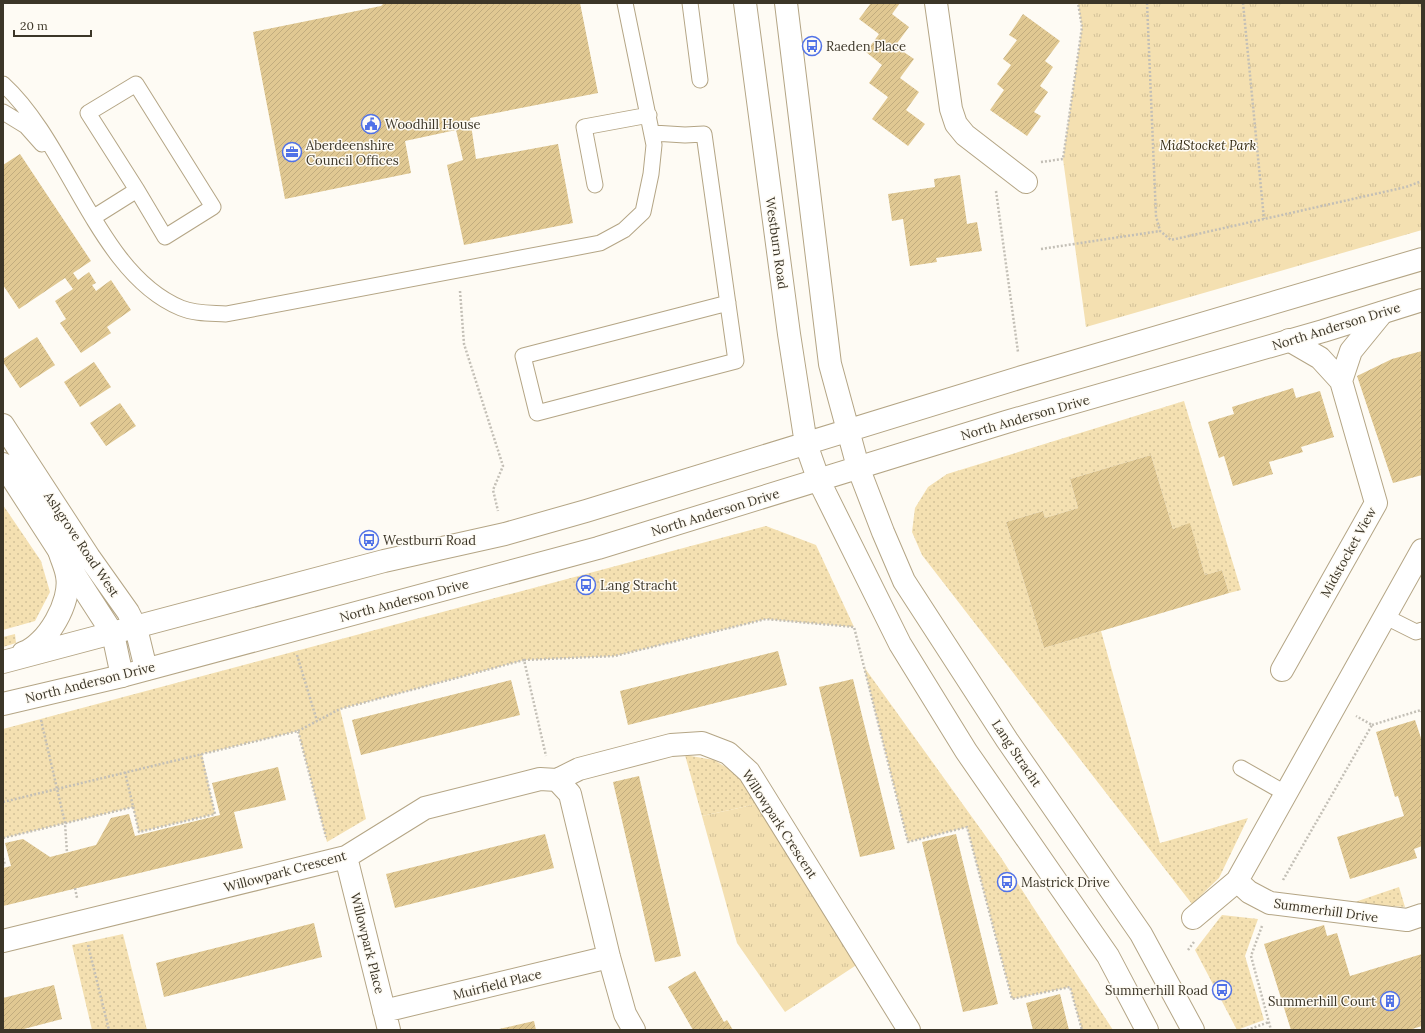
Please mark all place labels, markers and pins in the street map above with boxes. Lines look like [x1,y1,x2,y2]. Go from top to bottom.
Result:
bus stop icon: Raeden Place [801,35,823,57]
place label: Raeden Place [826,38,906,55]
public building icon: Woodhill House [360,113,382,135]
place label: Woodhill House [385,116,481,133]
place label: Aberdeenshire Council Offices [305,137,399,169]
office icon: Aberdeenshire Council Offices [281,141,303,163]
bus stop icon: Westburn Road [358,529,380,551]
place label: Westburn Road [383,532,476,549]
bus stop icon: Lang Stracht [575,574,597,596]
place label: Lang Stracht [600,577,677,594]
bus stop icon: Mastrick Drive [996,871,1018,893]
place label: Mastrick Drive [1021,874,1110,891]
bus stop icon: Summerhill Road [1211,979,1233,1001]
place label: Summerhill Road [1105,982,1208,999]
building icon: Summerhill Court [1379,990,1401,1012]
place label: Summerhill Court [1268,993,1376,1010]

